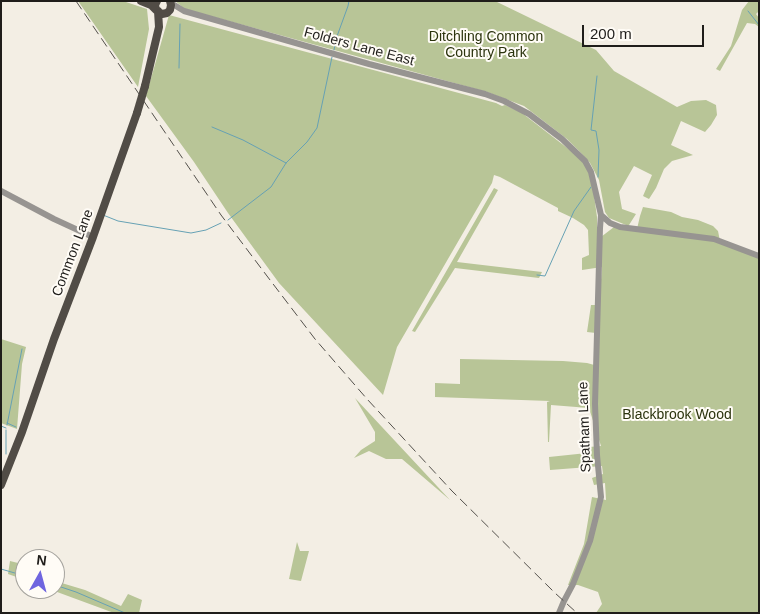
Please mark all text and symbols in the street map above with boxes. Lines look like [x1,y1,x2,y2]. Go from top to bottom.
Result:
scale bar [585,15,708,47]
street label: Folders Lane East [302,24,416,70]
text: 200 m [590,25,632,42]
park label: Ditchling Common Country Park [429,29,543,62]
street label: Common Lane [49,207,97,299]
street label: Spatham Lane [575,381,595,473]
park label: Blackbrook Wood [622,407,732,423]
north arrow [15,549,65,599]
text: N [36,552,48,569]

